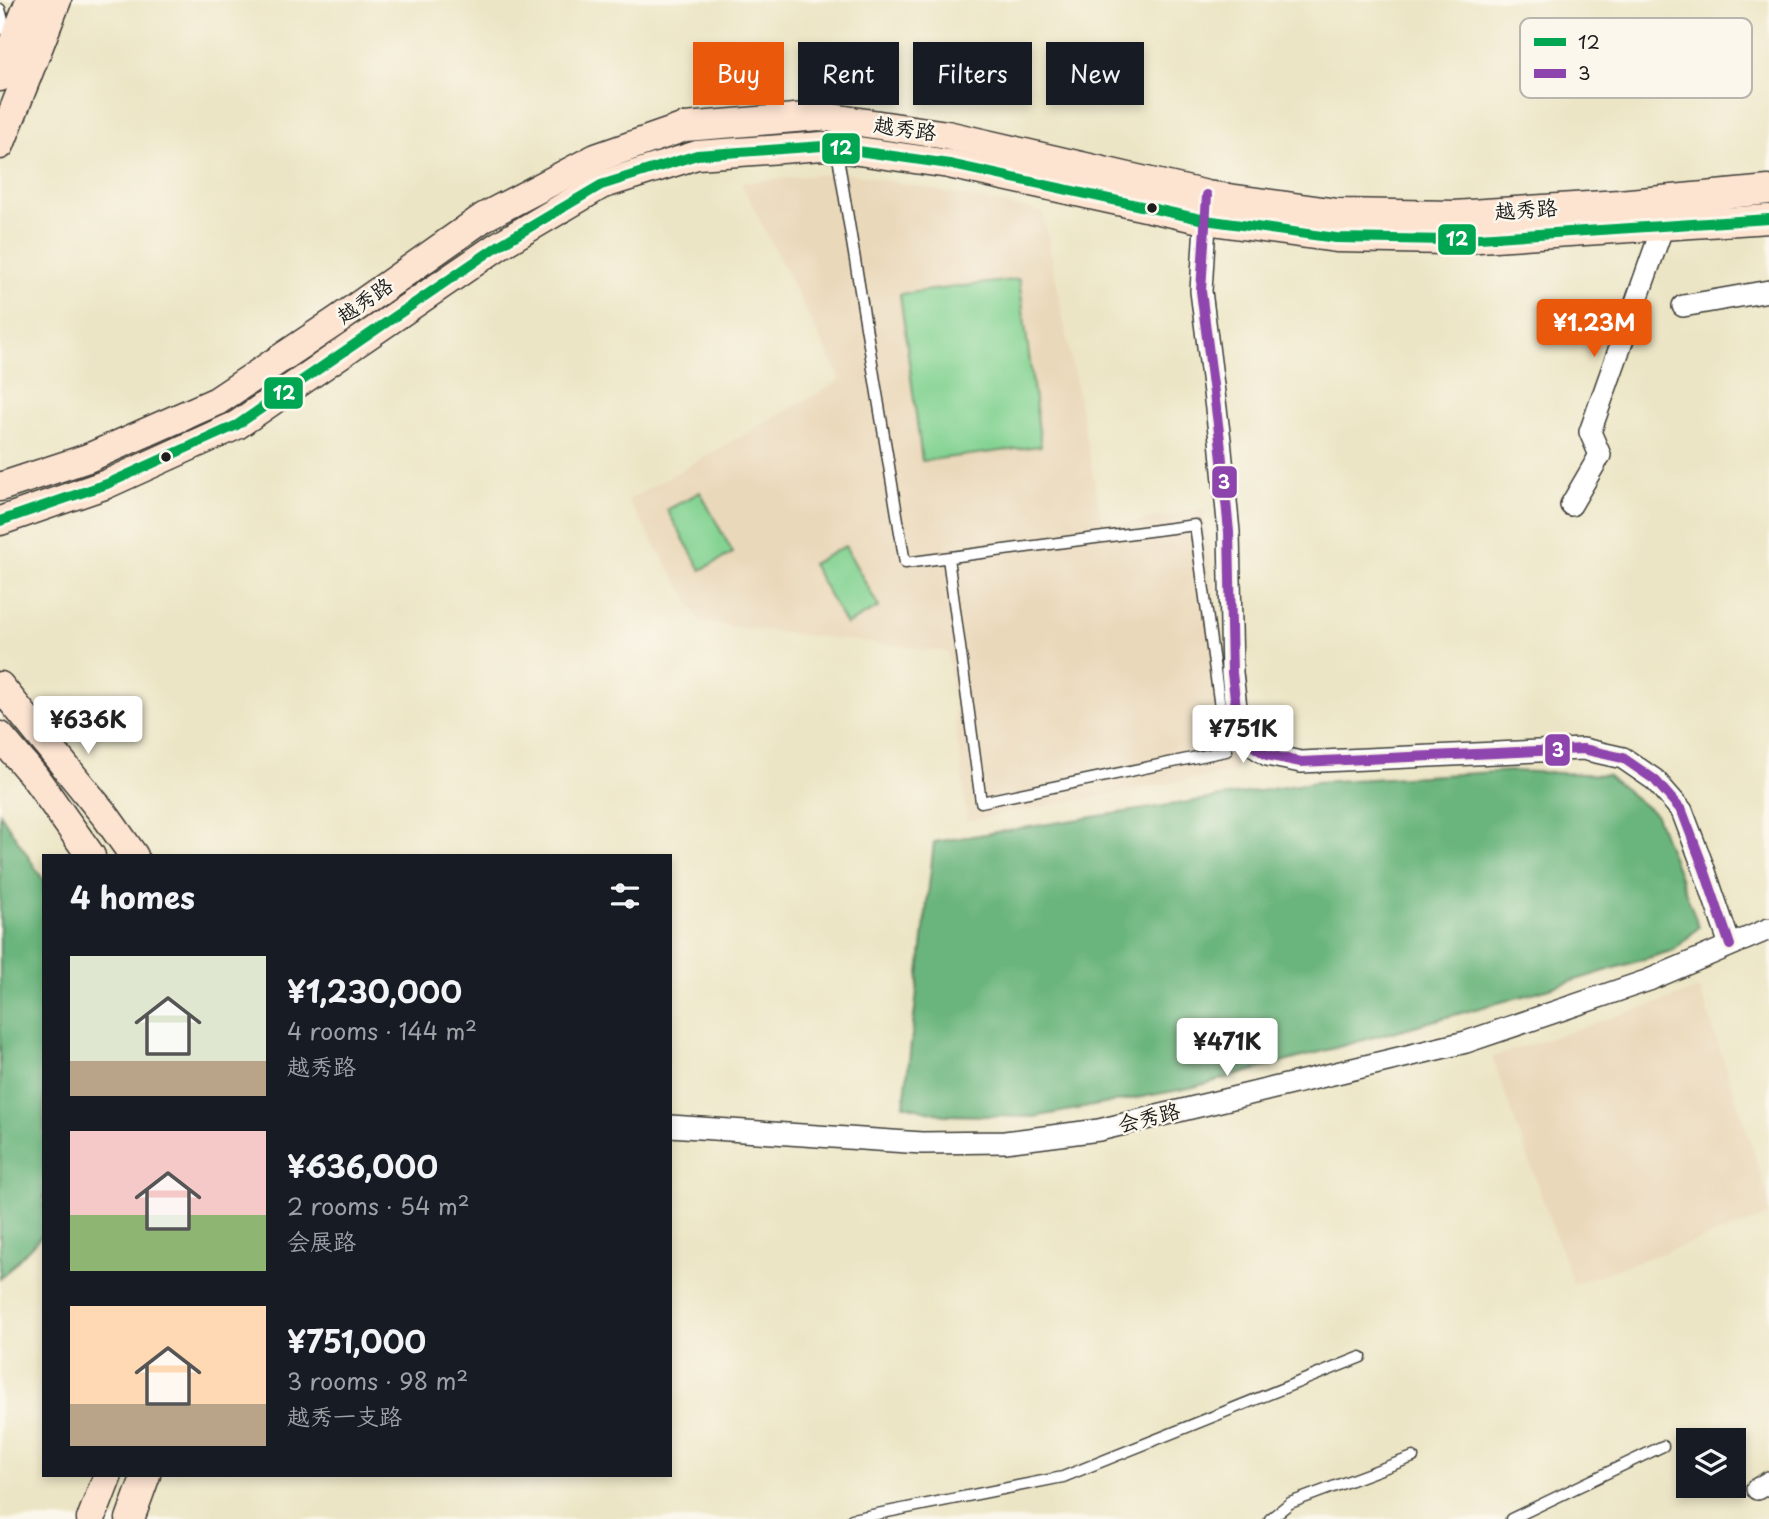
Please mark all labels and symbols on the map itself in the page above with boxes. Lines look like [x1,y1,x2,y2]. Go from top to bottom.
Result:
legend [1520,18,1752,98]
text: 12 [1578,27,1600,55]
text: 3 [1578,58,1591,86]
street label: 越秀路 [872,107,939,147]
line badge: 12 [821,132,861,165]
text: 12 [830,133,852,161]
street label: 越秀路 [1493,190,1558,226]
unlabelled marker [1145,201,1159,215]
line badge: 12 [1437,223,1477,256]
text: 12 [1446,224,1468,252]
street label: 越秀路 [329,268,399,331]
pin: ¥1.23M [1537,300,1651,359]
line badge: 12 [263,376,304,410]
text: 12 [273,378,295,406]
unlabelled marker [159,450,173,464]
line badge: 3 [1211,465,1238,499]
text: 3 [1218,467,1230,495]
pin: ¥636K [39,696,137,756]
pin: ¥751K [1194,706,1292,765]
line badge: 3 [1544,733,1571,767]
text: 3 [1552,735,1564,763]
pin: ¥471K [1178,1018,1276,1078]
street label: 会秀路 [1114,1093,1183,1139]

